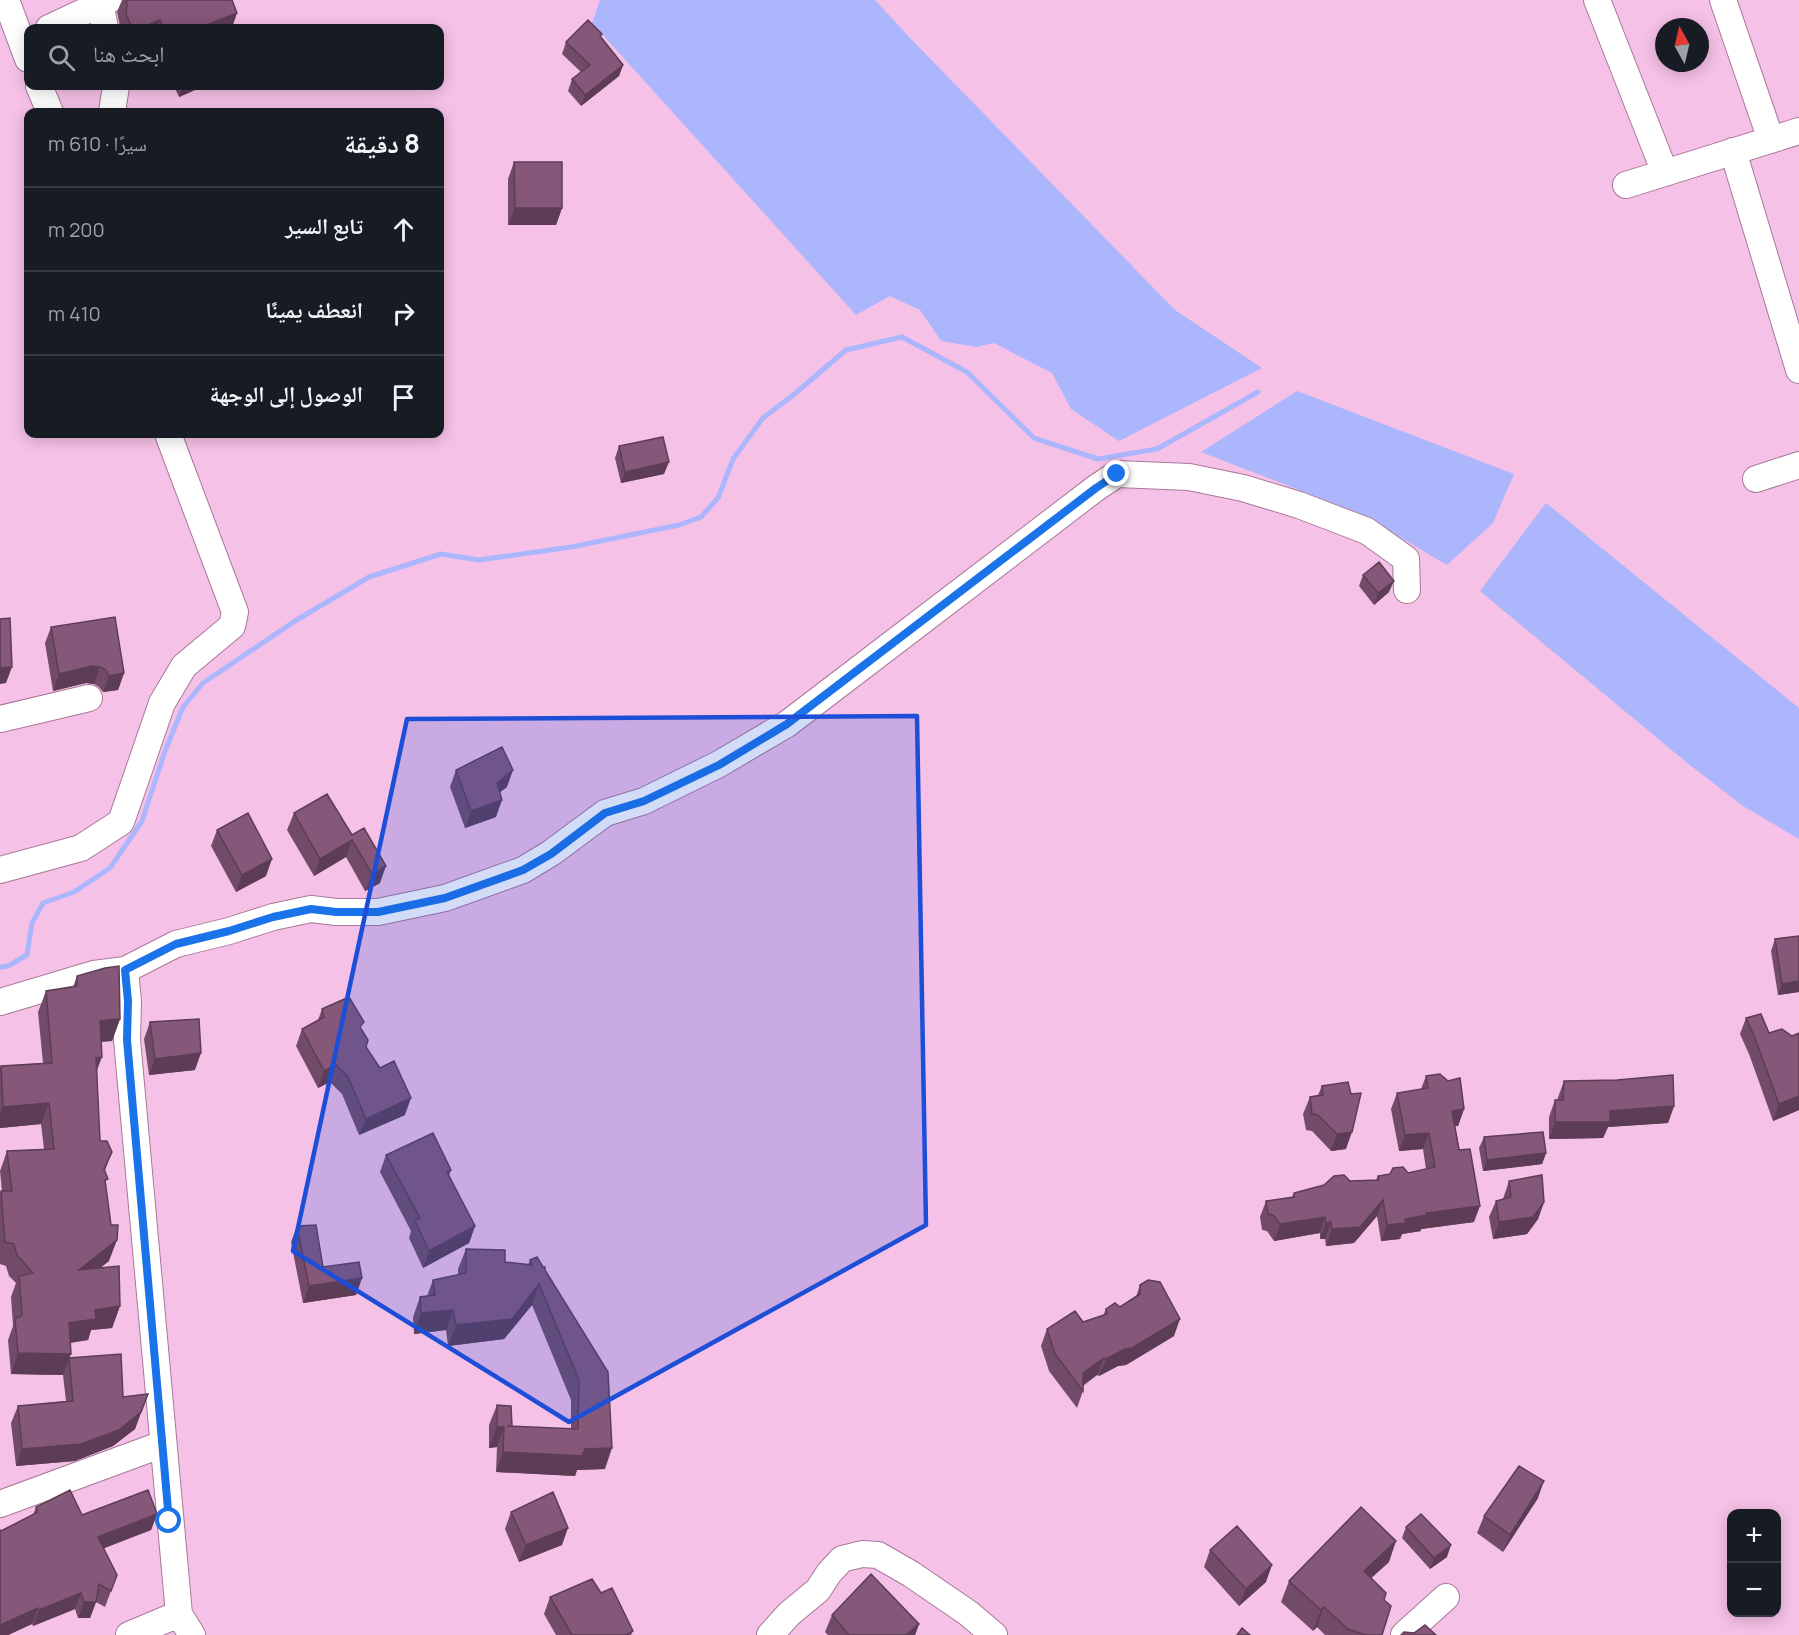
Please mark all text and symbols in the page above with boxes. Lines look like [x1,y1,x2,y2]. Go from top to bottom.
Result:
north arrow [1655,18,1709,72]
search box [24,24,444,90]
text: ابحث هنا [93,39,164,69]
icon: search [45,41,78,74]
text: 8 دقيقة [344,125,420,161]
text: سيرًا · 610 m [48,130,147,157]
text: تابع السير [285,211,363,241]
icon: ahead [387,213,420,246]
text: 200 m [48,216,105,243]
text: انعطف يمينًا [265,295,363,325]
icon: right [387,297,420,330]
text: 410 m [48,300,101,327]
text: الوصول إلى الوجهة [210,379,363,409]
icon: arrive [387,381,420,414]
route end [1103,460,1129,486]
route start [155,1507,181,1533]
map controls [1727,1509,1781,1617]
button: + [1727,1509,1781,1563]
button: − [1727,1563,1781,1617]

